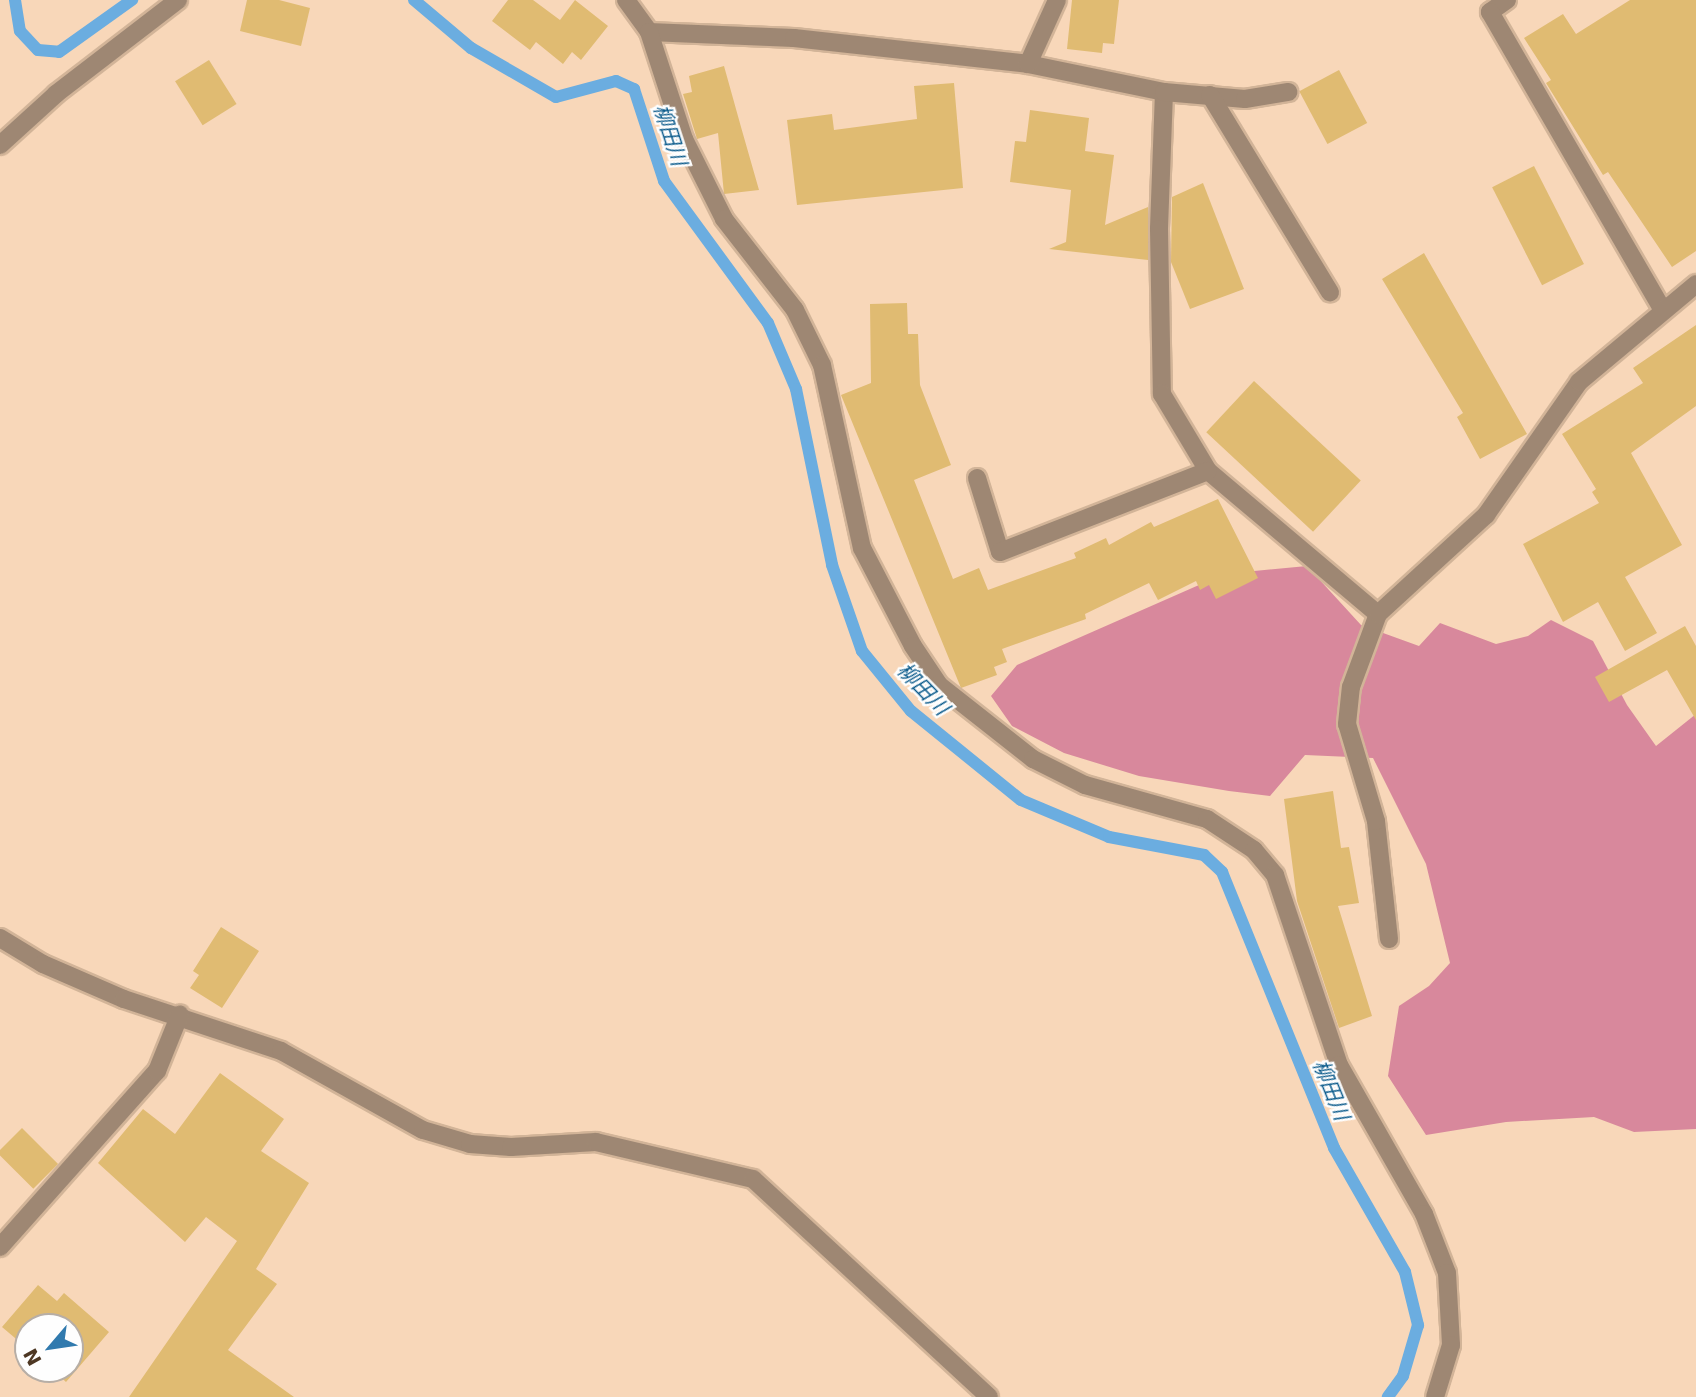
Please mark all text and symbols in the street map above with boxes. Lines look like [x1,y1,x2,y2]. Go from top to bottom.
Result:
water label: 柳田川 [648,101,692,169]
water label: 柳田川 [892,658,954,720]
water label: 柳田川 [1308,1056,1354,1124]
north arrow [14,1313,84,1383]
text: N [19,1345,46,1370]

